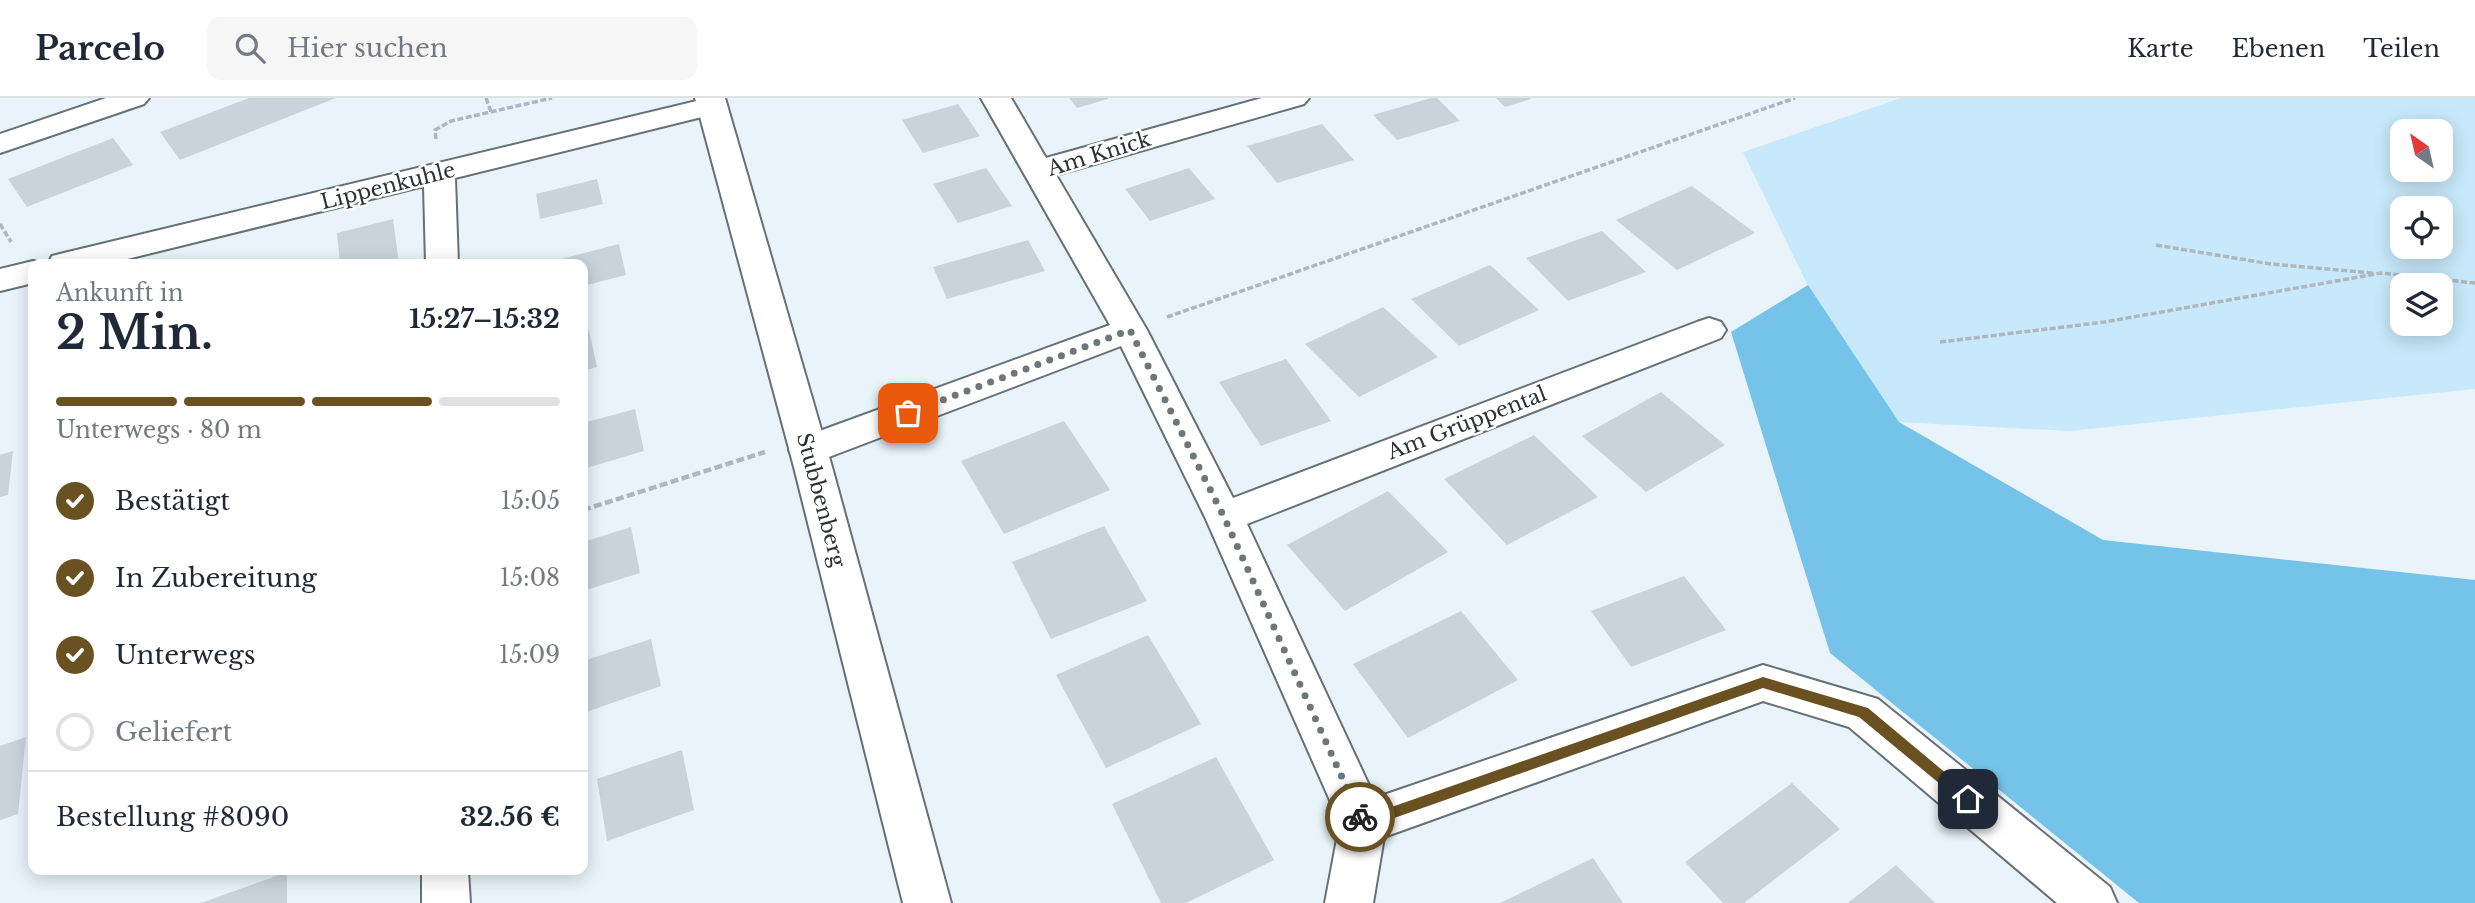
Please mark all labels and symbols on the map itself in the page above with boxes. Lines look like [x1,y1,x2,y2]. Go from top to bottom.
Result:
north arrow [2390,119,2454,182]
street label: Am Knick [1043,126,1154,182]
street label: Lippenkuhle [318,157,458,215]
street label: Am Grüppental [1383,381,1550,466]
pin [878,383,938,443]
street label: Stubbenberg [791,430,851,570]
pin [1938,769,1998,829]
courier [1325,782,1395,852]

